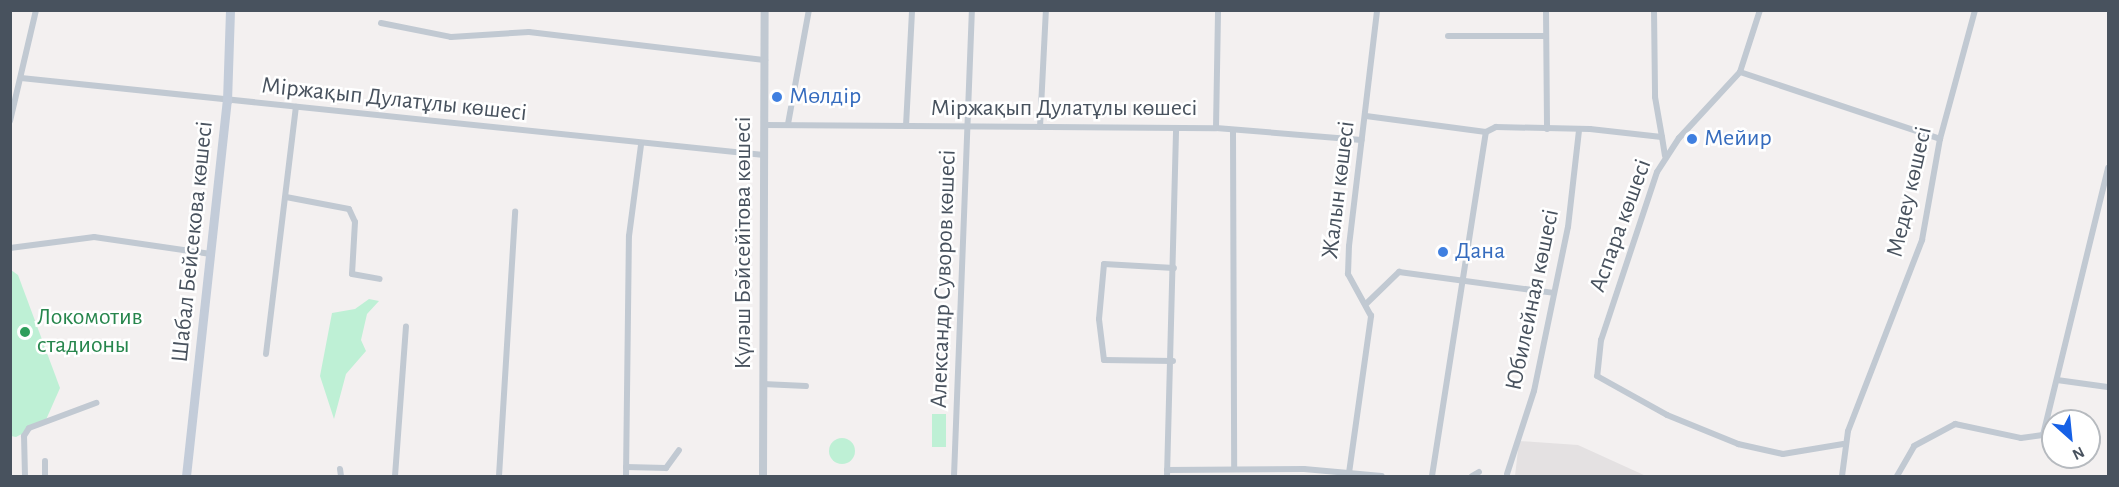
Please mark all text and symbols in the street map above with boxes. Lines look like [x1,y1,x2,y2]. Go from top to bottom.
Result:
street label: Міржақып Дулатұлы көшесі [260,72,528,128]
place label: Мөлдiр [789,83,861,111]
marker: Мөлдiр [770,90,784,104]
street label: Міржақып Дулатұлы көшесі [931,95,1197,123]
street label: Күләш Бәйсейітова көшесі [730,116,758,370]
street label: Шабал Бейсекова көшесі [166,120,220,364]
street label: Жалын көшесі [1316,120,1362,260]
street label: Медеу көшесі [1881,124,1939,260]
place label: Мейир [1704,125,1772,153]
marker: Мейир [1685,132,1699,146]
street label: Александр Суворов көшесі [925,149,963,409]
street label: Аспара көшесі [1584,156,1658,296]
street label: Юбилейная көшесі [1500,207,1566,393]
place label: Дана [1455,238,1505,266]
marker: Дана [1436,245,1450,259]
place label: Локомотив стадионы [37,304,143,360]
marker: Локомотив стадионы [18,325,32,339]
north arrow [2041,409,2101,469]
text: N [2070,444,2087,463]

